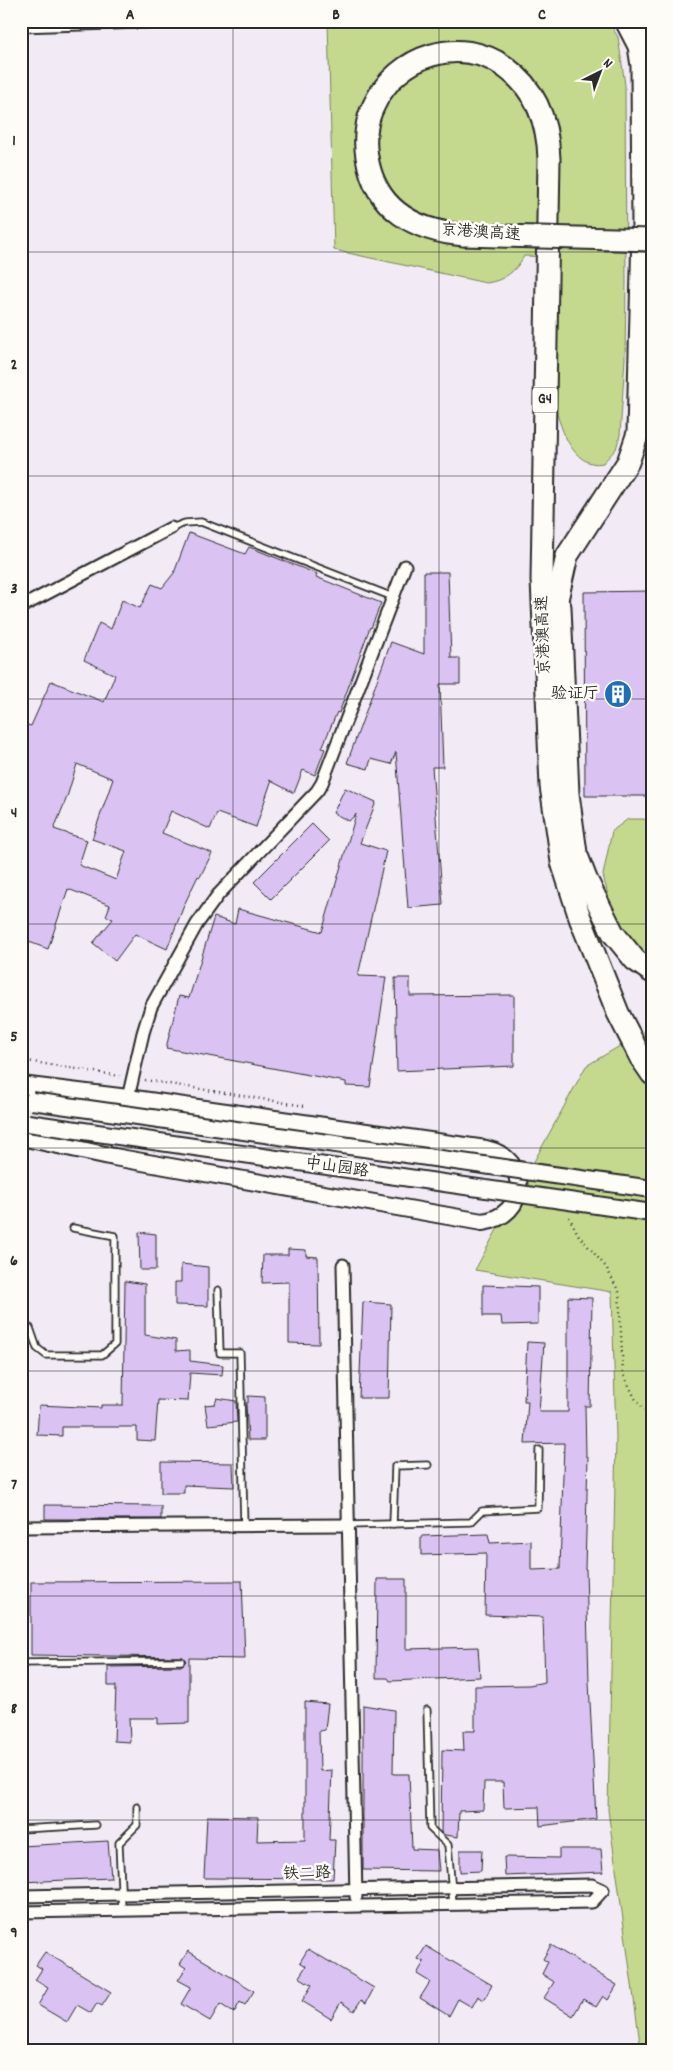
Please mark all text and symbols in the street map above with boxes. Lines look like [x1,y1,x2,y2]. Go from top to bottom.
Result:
text: A [126,4,135,27]
text: B [332,4,340,27]
text: C [538,4,546,27]
north arrow [576,48,626,98]
text: N [598,54,617,74]
text: 1 [12,130,16,153]
street label: 京港澳高速 [440,219,522,247]
text: 2 [11,354,18,377]
road number: G4 [532,388,558,412]
text: 3 [10,578,18,601]
street label: 京港澳高速 [531,595,557,675]
building icon: 验证厅 [603,679,633,709]
place label: 验证厅 [551,683,599,706]
text: 4 [11,802,17,825]
text: 5 [10,1026,18,1049]
street label: 中山园路 [304,1152,370,1184]
text: 6 [10,1250,18,1273]
text: 7 [11,1474,17,1497]
text: 8 [11,1698,18,1721]
street label: 铁二路 [283,1862,331,1886]
text: 9 [10,1922,18,1945]

